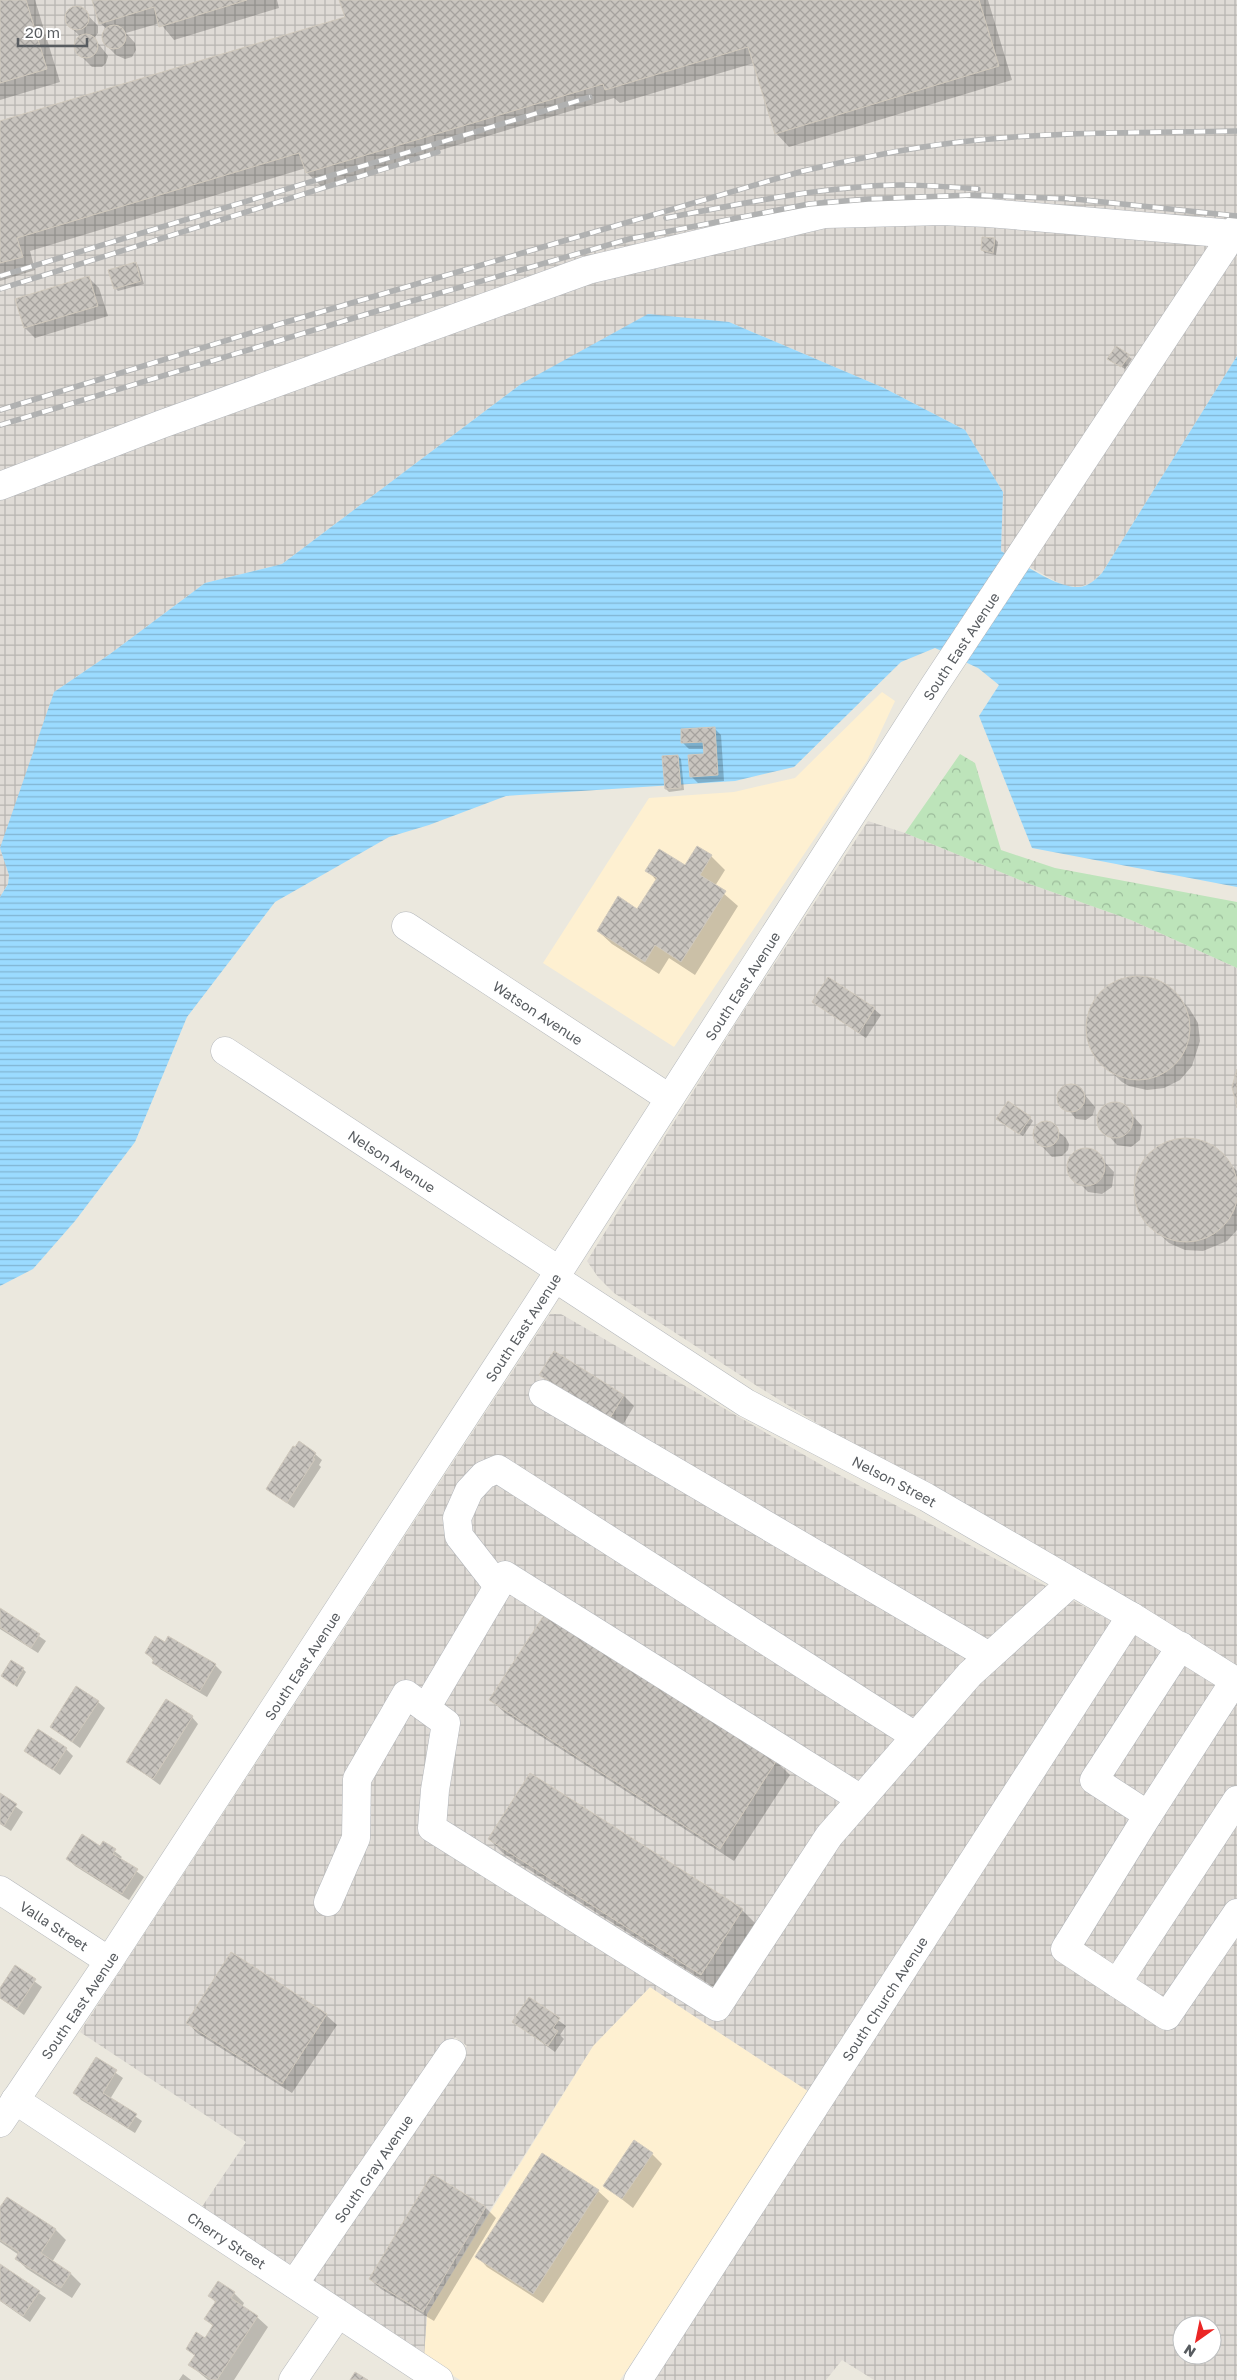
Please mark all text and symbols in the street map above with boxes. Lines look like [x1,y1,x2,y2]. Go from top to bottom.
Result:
scale bar [18,15,86,47]
text: 20 m [25,23,60,41]
street label: South East Avenue [919,589,1002,703]
street label: South East Avenue [701,928,783,1043]
street label: Watson Avenue [490,977,586,1048]
street label: Nelson Avenue [345,1126,439,1196]
street label: South East Avenue [481,1270,564,1385]
street label: Nelson Street [850,1452,940,1510]
street label: South East Avenue [260,1608,343,1723]
street label: Valla Street [17,1897,92,1954]
street label: South Church Avenue [838,1933,931,2064]
street label: South East Avenue [37,1948,121,2062]
street label: South Gray Avenue [330,2111,416,2226]
street label: Cherry Street [185,2208,269,2272]
north arrow [1172,2315,1222,2365]
text: N [1181,2341,1199,2361]

